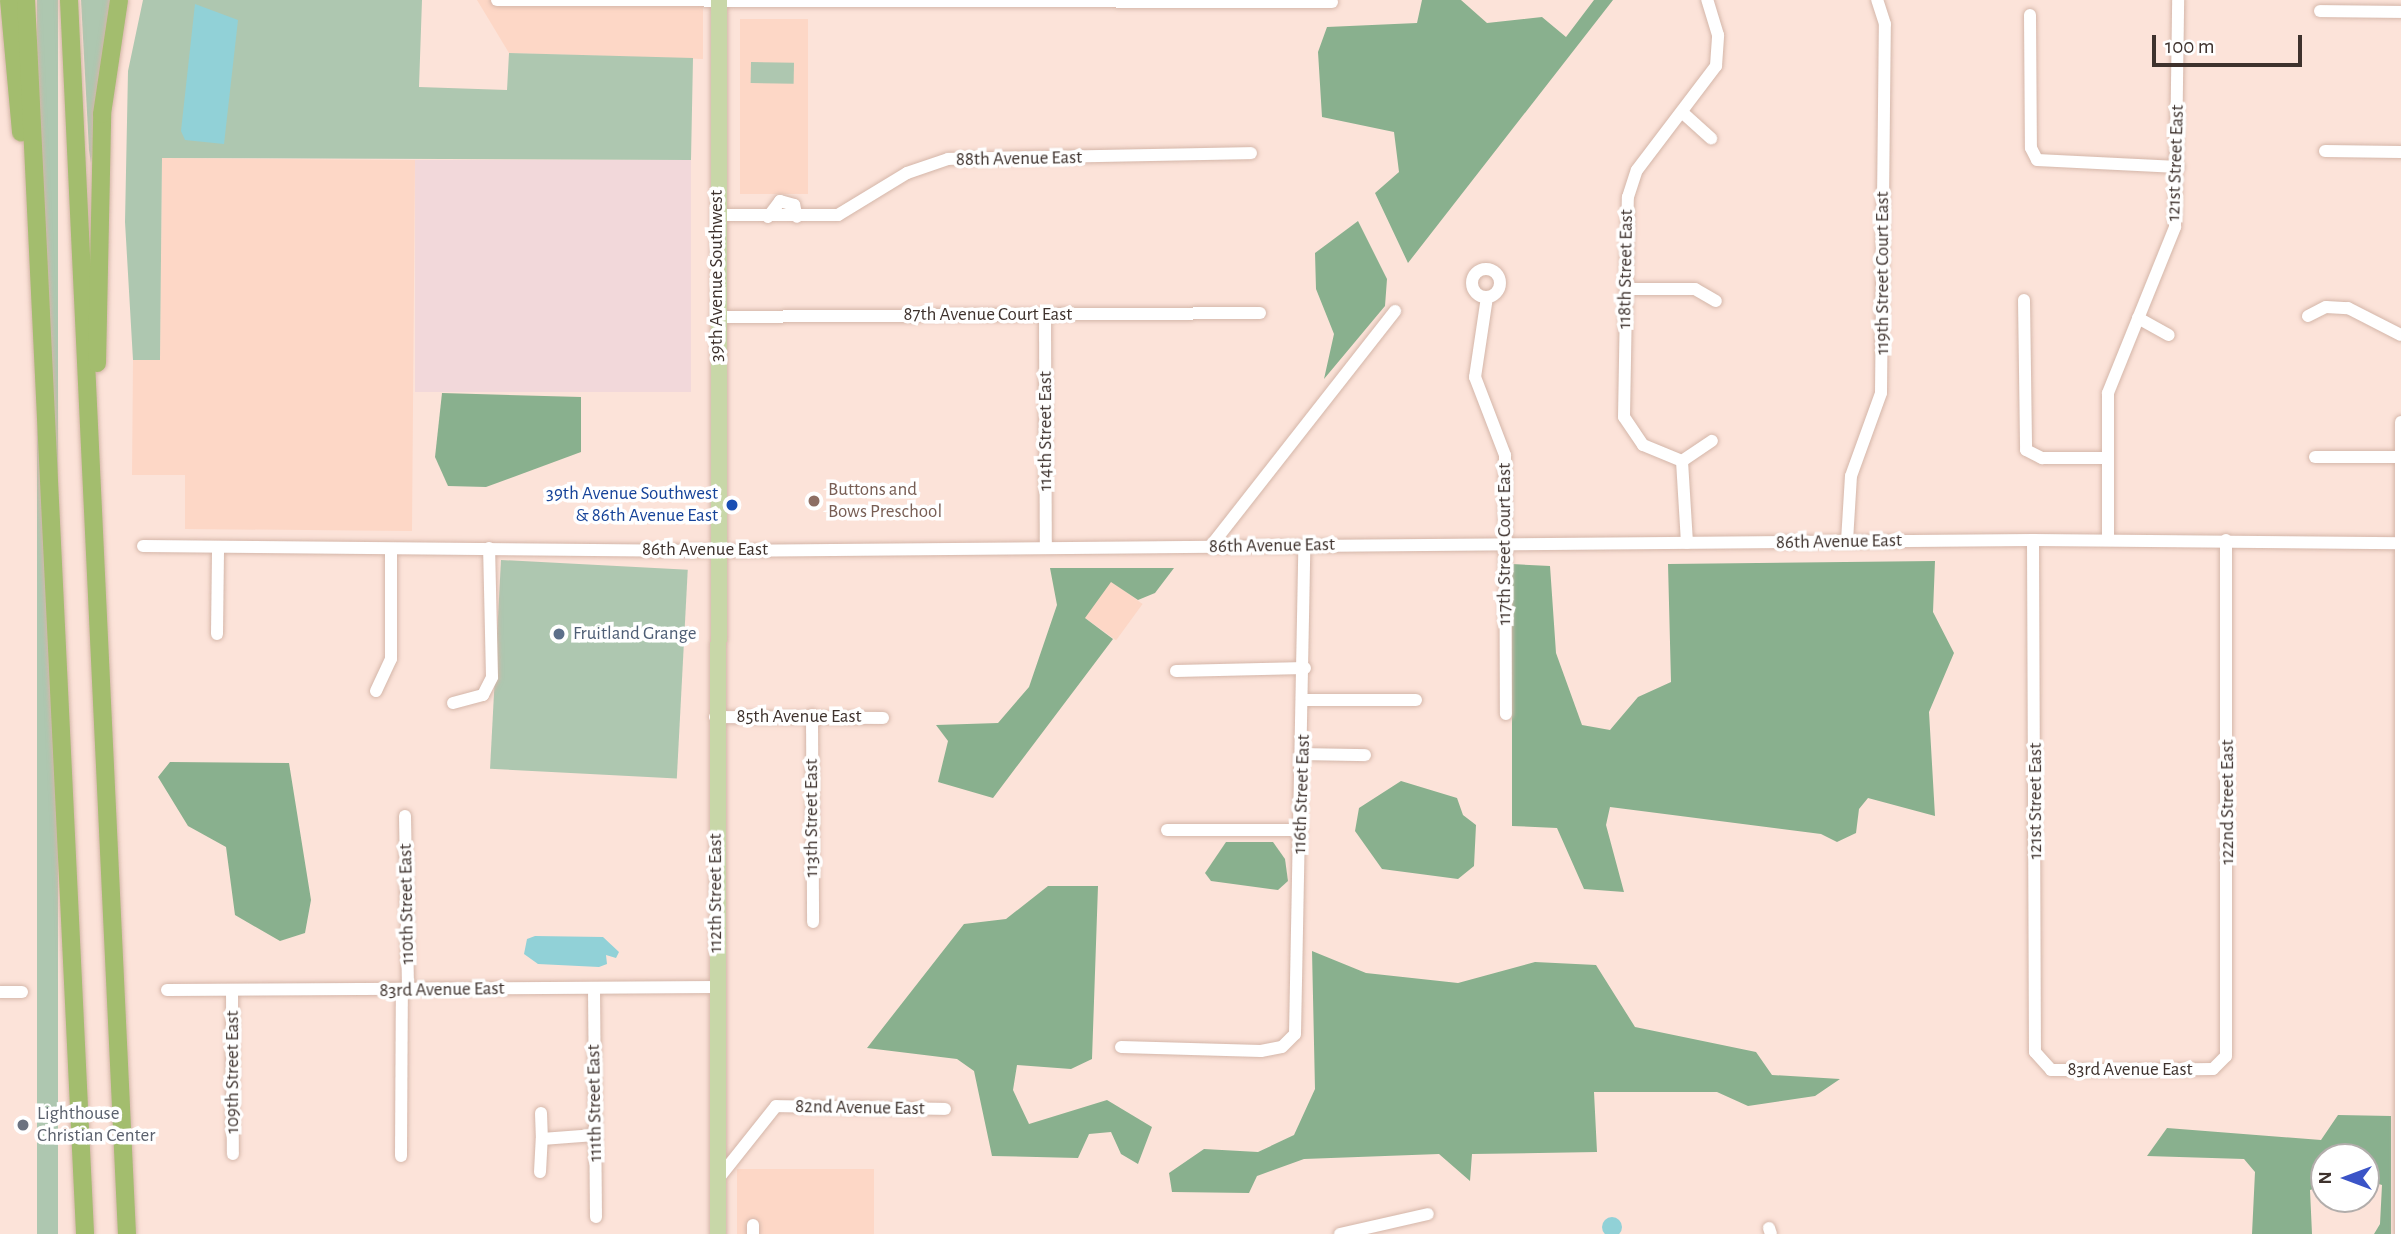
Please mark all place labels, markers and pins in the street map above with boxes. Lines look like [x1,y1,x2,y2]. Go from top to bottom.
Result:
place label: Buttons and Bows Preschool [828,479,942,523]
place label: 39th Avenue Southwest & 86th Avenue East [546,483,718,527]
marker: Buttons and Bows Preschool [806,493,822,509]
marker: 39th Avenue Southwest & 86th Avenue East [724,497,740,513]
place label: Fruitland Grange [573,623,696,645]
marker: Fruitland Grange [551,626,567,642]
place label: Lighthouse Christian Center [37,1103,155,1147]
marker: Lighthouse Christian Center [15,1117,31,1133]

